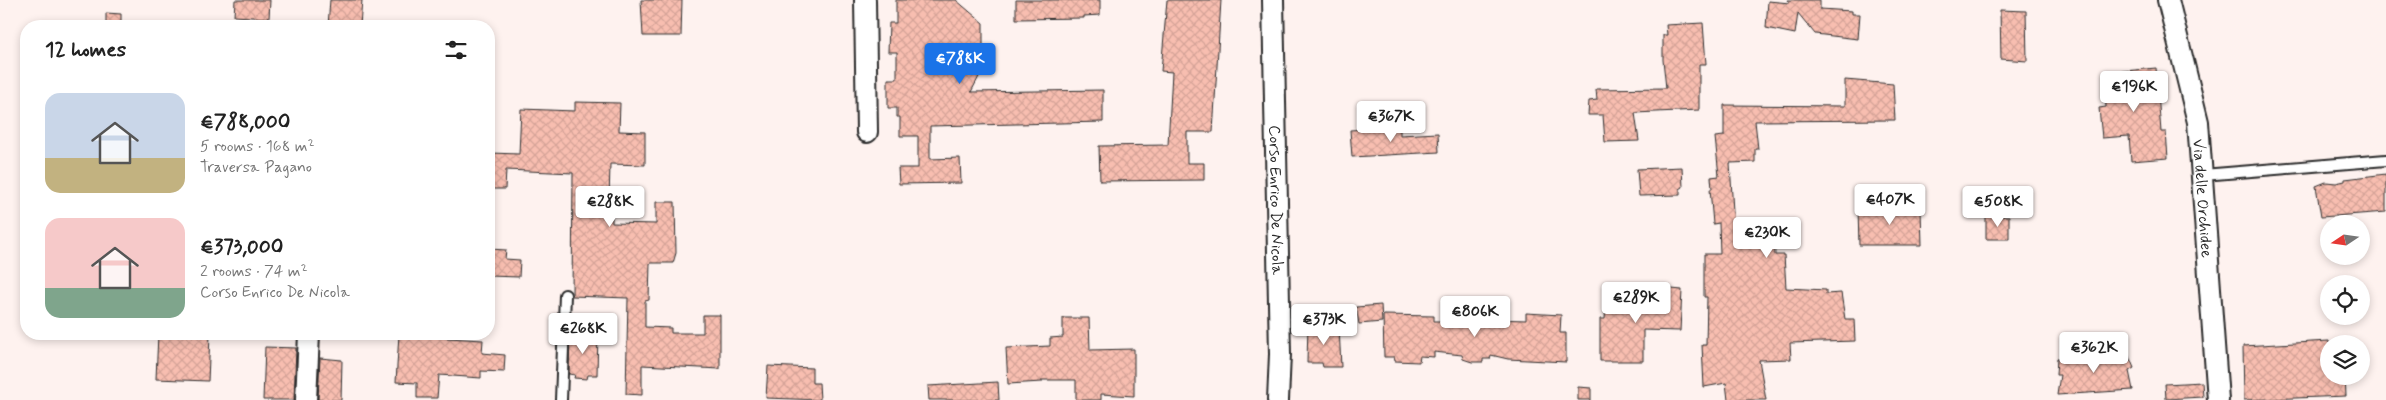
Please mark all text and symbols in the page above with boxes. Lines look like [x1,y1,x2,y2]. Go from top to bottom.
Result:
text: 12 homes [45,36,126,64]
icon: filters [442,36,470,64]
pin: €788K [925,42,995,85]
text: €788K [936,48,984,69]
pin: €196K [2099,70,2169,113]
text: €196K [2111,76,2157,97]
pin: €367K [1356,100,1426,143]
text: €367K [1368,106,1414,127]
text: €788,000 [200,108,290,136]
icon: home [85,113,145,173]
street label: Corso Enrico De Nicola [1263,125,1287,276]
text: 5 rooms · 168 m² [200,136,315,157]
street label: Via delle Orchidee [2187,138,2217,259]
text: Traversa Pagano [200,157,312,178]
pin: €407K [1855,184,1925,226]
pin: €288K [575,186,645,228]
pin: €508K [1963,186,2033,228]
text: €407K [1865,189,1915,210]
text: €288K [586,191,634,212]
text: €508K [1973,191,2023,212]
north arrow [2320,215,2370,265]
map controls [2320,215,2370,385]
pin: €230K [1732,216,1802,259]
text: €230K [1744,222,1790,243]
text: €373,000 [200,233,283,261]
icon: home [85,238,145,298]
text: 2 rooms · 74 m² [200,261,308,282]
button: locate [2320,275,2370,325]
text: Corso Enrico De Nicola [200,282,350,303]
pin: €289K [1601,282,1671,324]
text: €289K [1613,287,1659,308]
pin: €806K [1440,296,1510,338]
text: €806K [1451,301,1499,322]
pin: €373K [1289,304,1359,346]
text: €373K [1302,309,1346,330]
pin: €268K [548,312,618,355]
text: €268K [559,318,607,339]
pin: €362K [2059,332,2129,374]
button: layers [2320,335,2370,385]
text: €362K [2070,337,2118,358]

